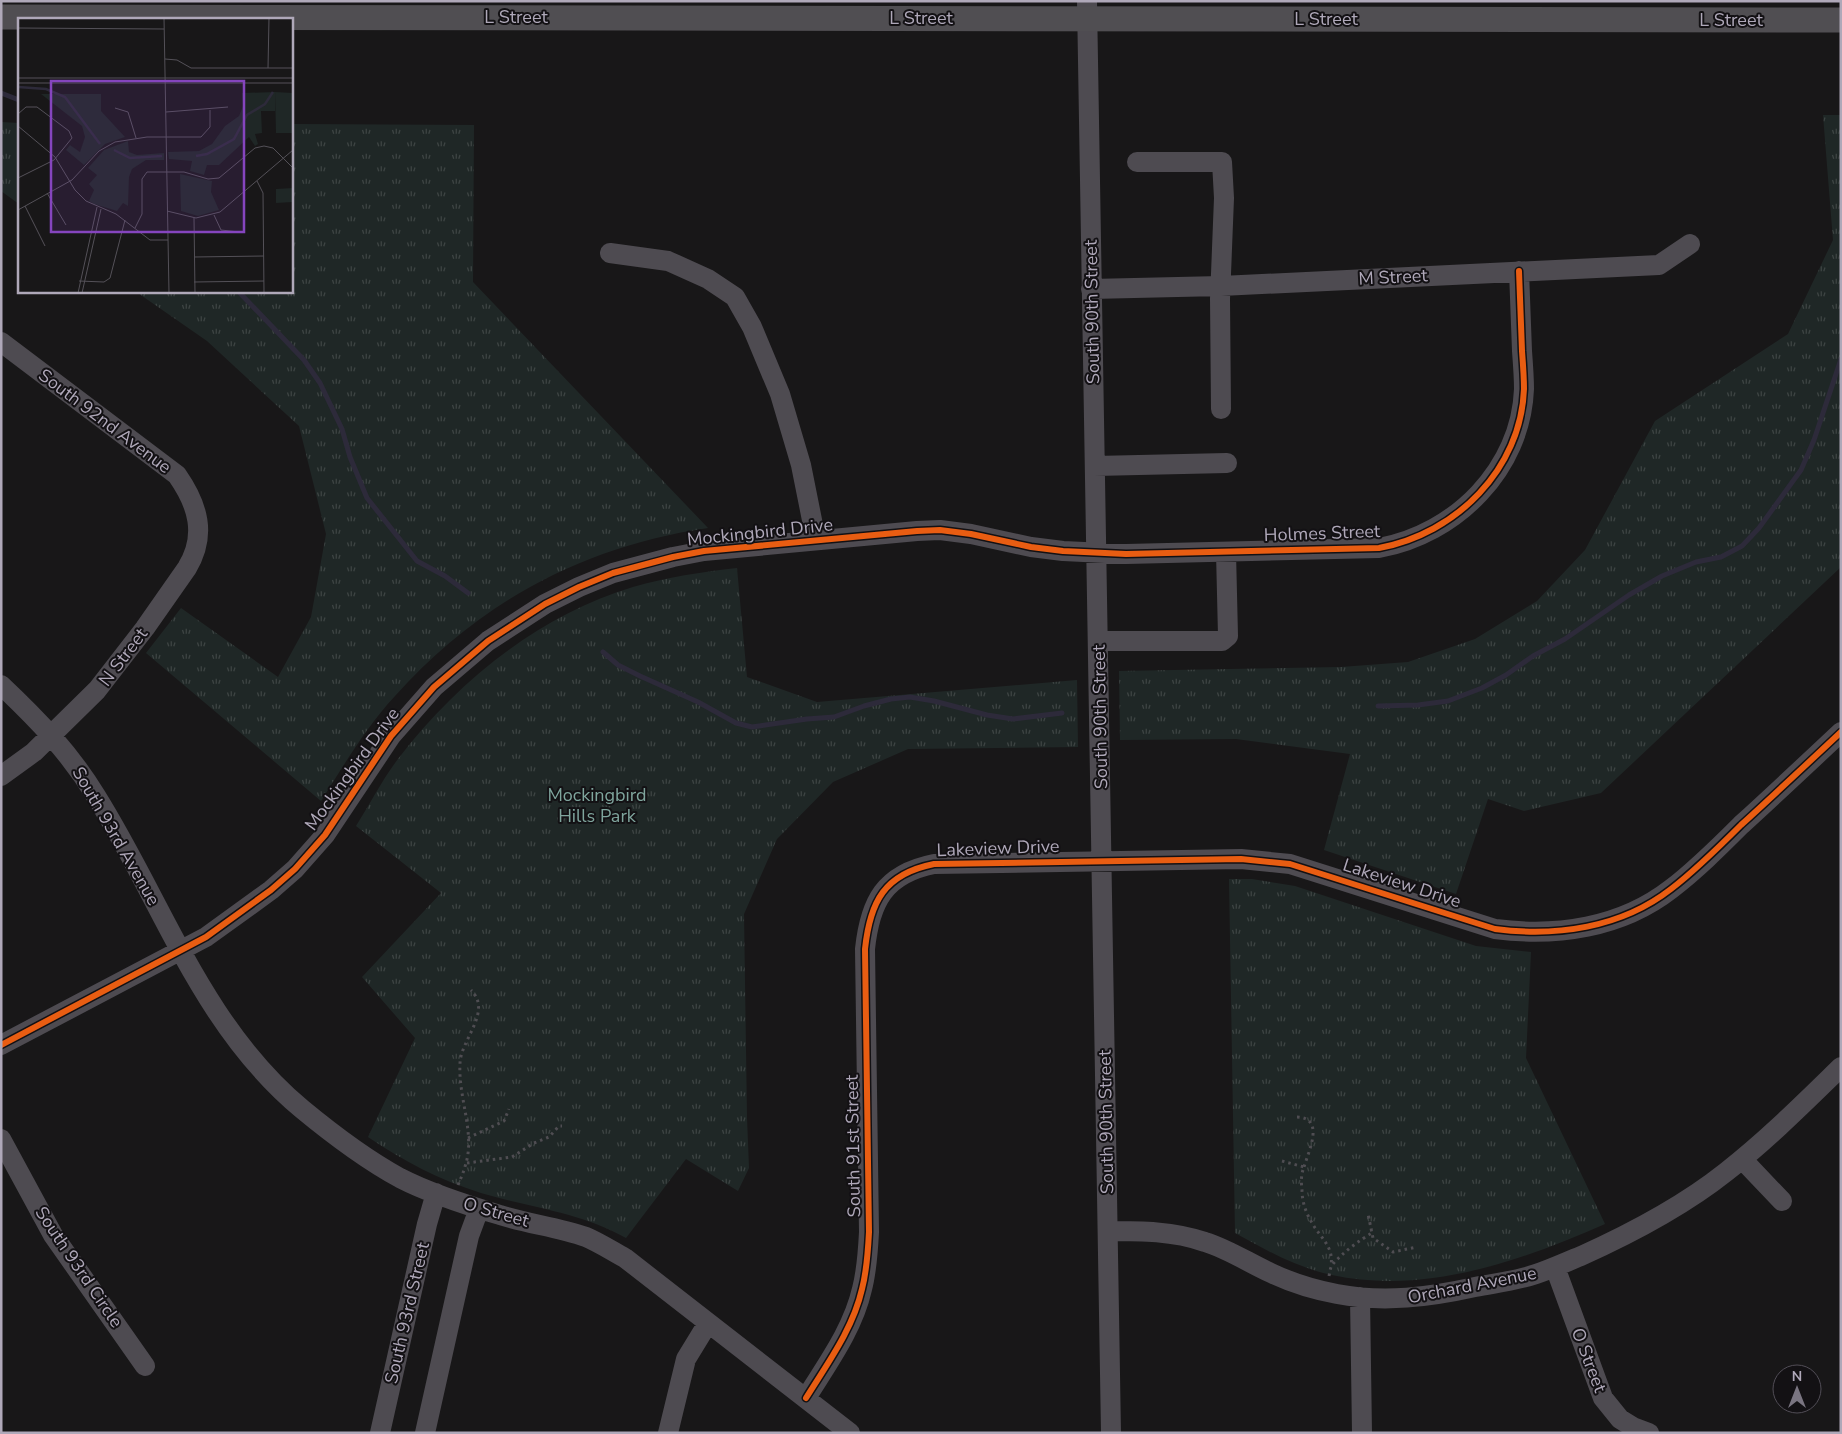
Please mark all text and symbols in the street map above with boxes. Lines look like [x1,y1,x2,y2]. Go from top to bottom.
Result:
street label: L Street [484,5,548,29]
street label: L Street [889,6,953,30]
street label: L Street [1294,7,1358,31]
street label: L Street [1699,8,1763,32]
inset map [18,18,292,292]
street label: South 90th Street [1079,239,1105,384]
street label: M Street [1358,263,1429,291]
street label: South 92nd Avenue [34,363,176,479]
street label: Mockingbird Drive [686,512,834,552]
street label: Holmes Street [1263,519,1381,547]
street label: N Street [93,622,153,691]
street label: South 90th Street [1087,644,1113,789]
street label: Mockingbird Drive [299,703,405,835]
street label: South 93rd Avenue [66,762,166,910]
park label: Mockingbird Hills Park [547,783,647,828]
street label: Lakeview Drive [936,834,1060,862]
street label: Lakeview Drive [1340,853,1464,913]
street label: South 90th Street [1093,1049,1119,1194]
street label: South 91st Street [840,1074,866,1217]
street label: O Street [460,1191,532,1233]
street label: South 93rd Circle [30,1202,128,1332]
street label: South 93rd Street [379,1239,435,1386]
street label: Orchard Avenue [1405,1261,1539,1309]
street label: O Street [1566,1324,1613,1396]
north arrow [1772,1364,1822,1414]
text: N [1792,1367,1802,1386]

